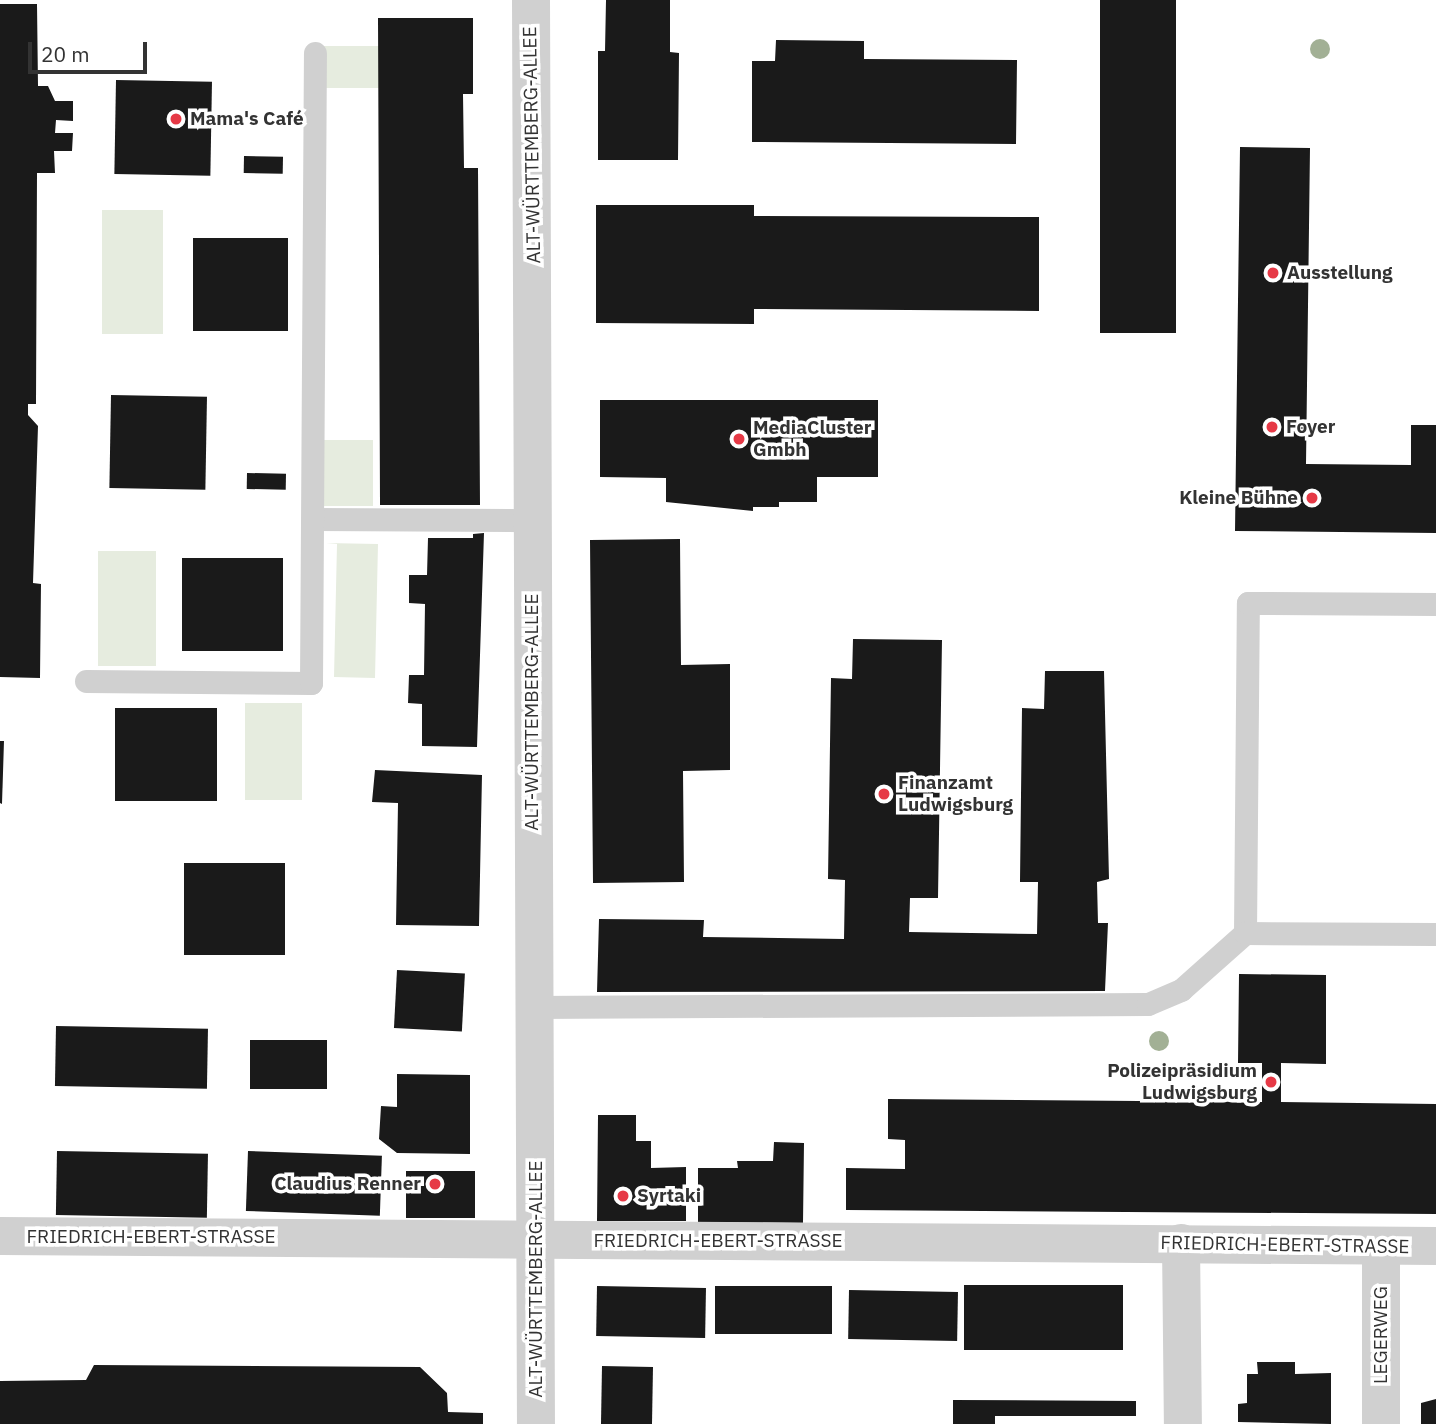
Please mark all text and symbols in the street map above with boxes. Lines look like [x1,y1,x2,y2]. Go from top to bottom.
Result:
street label: ALT-WÜRTTEMBERG-ALLEE [519,26,545,264]
scale bar [32,28,150,72]
text: 20 m [41,40,90,68]
place label: Mama's Café [190,108,304,130]
marker: Mama's Café [168,111,184,127]
place label: Ausstellung [1287,262,1393,284]
marker: Ausstellung [1265,265,1281,281]
place label: Foyer [1286,416,1335,438]
place label: MediaCluster Gmbh [753,417,871,461]
marker: Foyer [1264,419,1280,435]
marker: MediaCluster Gmbh [731,431,747,447]
place label: Kleine Bühne [1179,487,1298,509]
marker: Kleine Bühne [1304,490,1320,506]
street label: ALT-WÜRTTEMBERG-ALLEE [521,593,543,831]
place label: Finanzamt Ludwigsburg [898,772,1013,816]
marker: Finanzamt Ludwigsburg [876,786,892,802]
place label: Polizeipräsidium Ludwigsburg [1107,1060,1257,1104]
marker: Polizeipräsidium Ludwigsburg [1263,1074,1279,1090]
street label: ALT-WÜRTTEMBERG-ALLEE [525,1160,547,1398]
place label: Claudius Renner [274,1173,421,1195]
marker: Claudius Renner [427,1176,443,1192]
place label: Syrtaki [637,1185,701,1207]
marker: Syrtaki [615,1188,631,1204]
street label: FRIEDRICH-EBERT-STRASSE [26,1226,276,1248]
street label: FRIEDRICH-EBERT-STRASSE [593,1230,843,1252]
street label: FRIEDRICH-EBERT-STRASSE [1160,1231,1410,1259]
street label: LEGERWEG [1370,1286,1392,1384]

